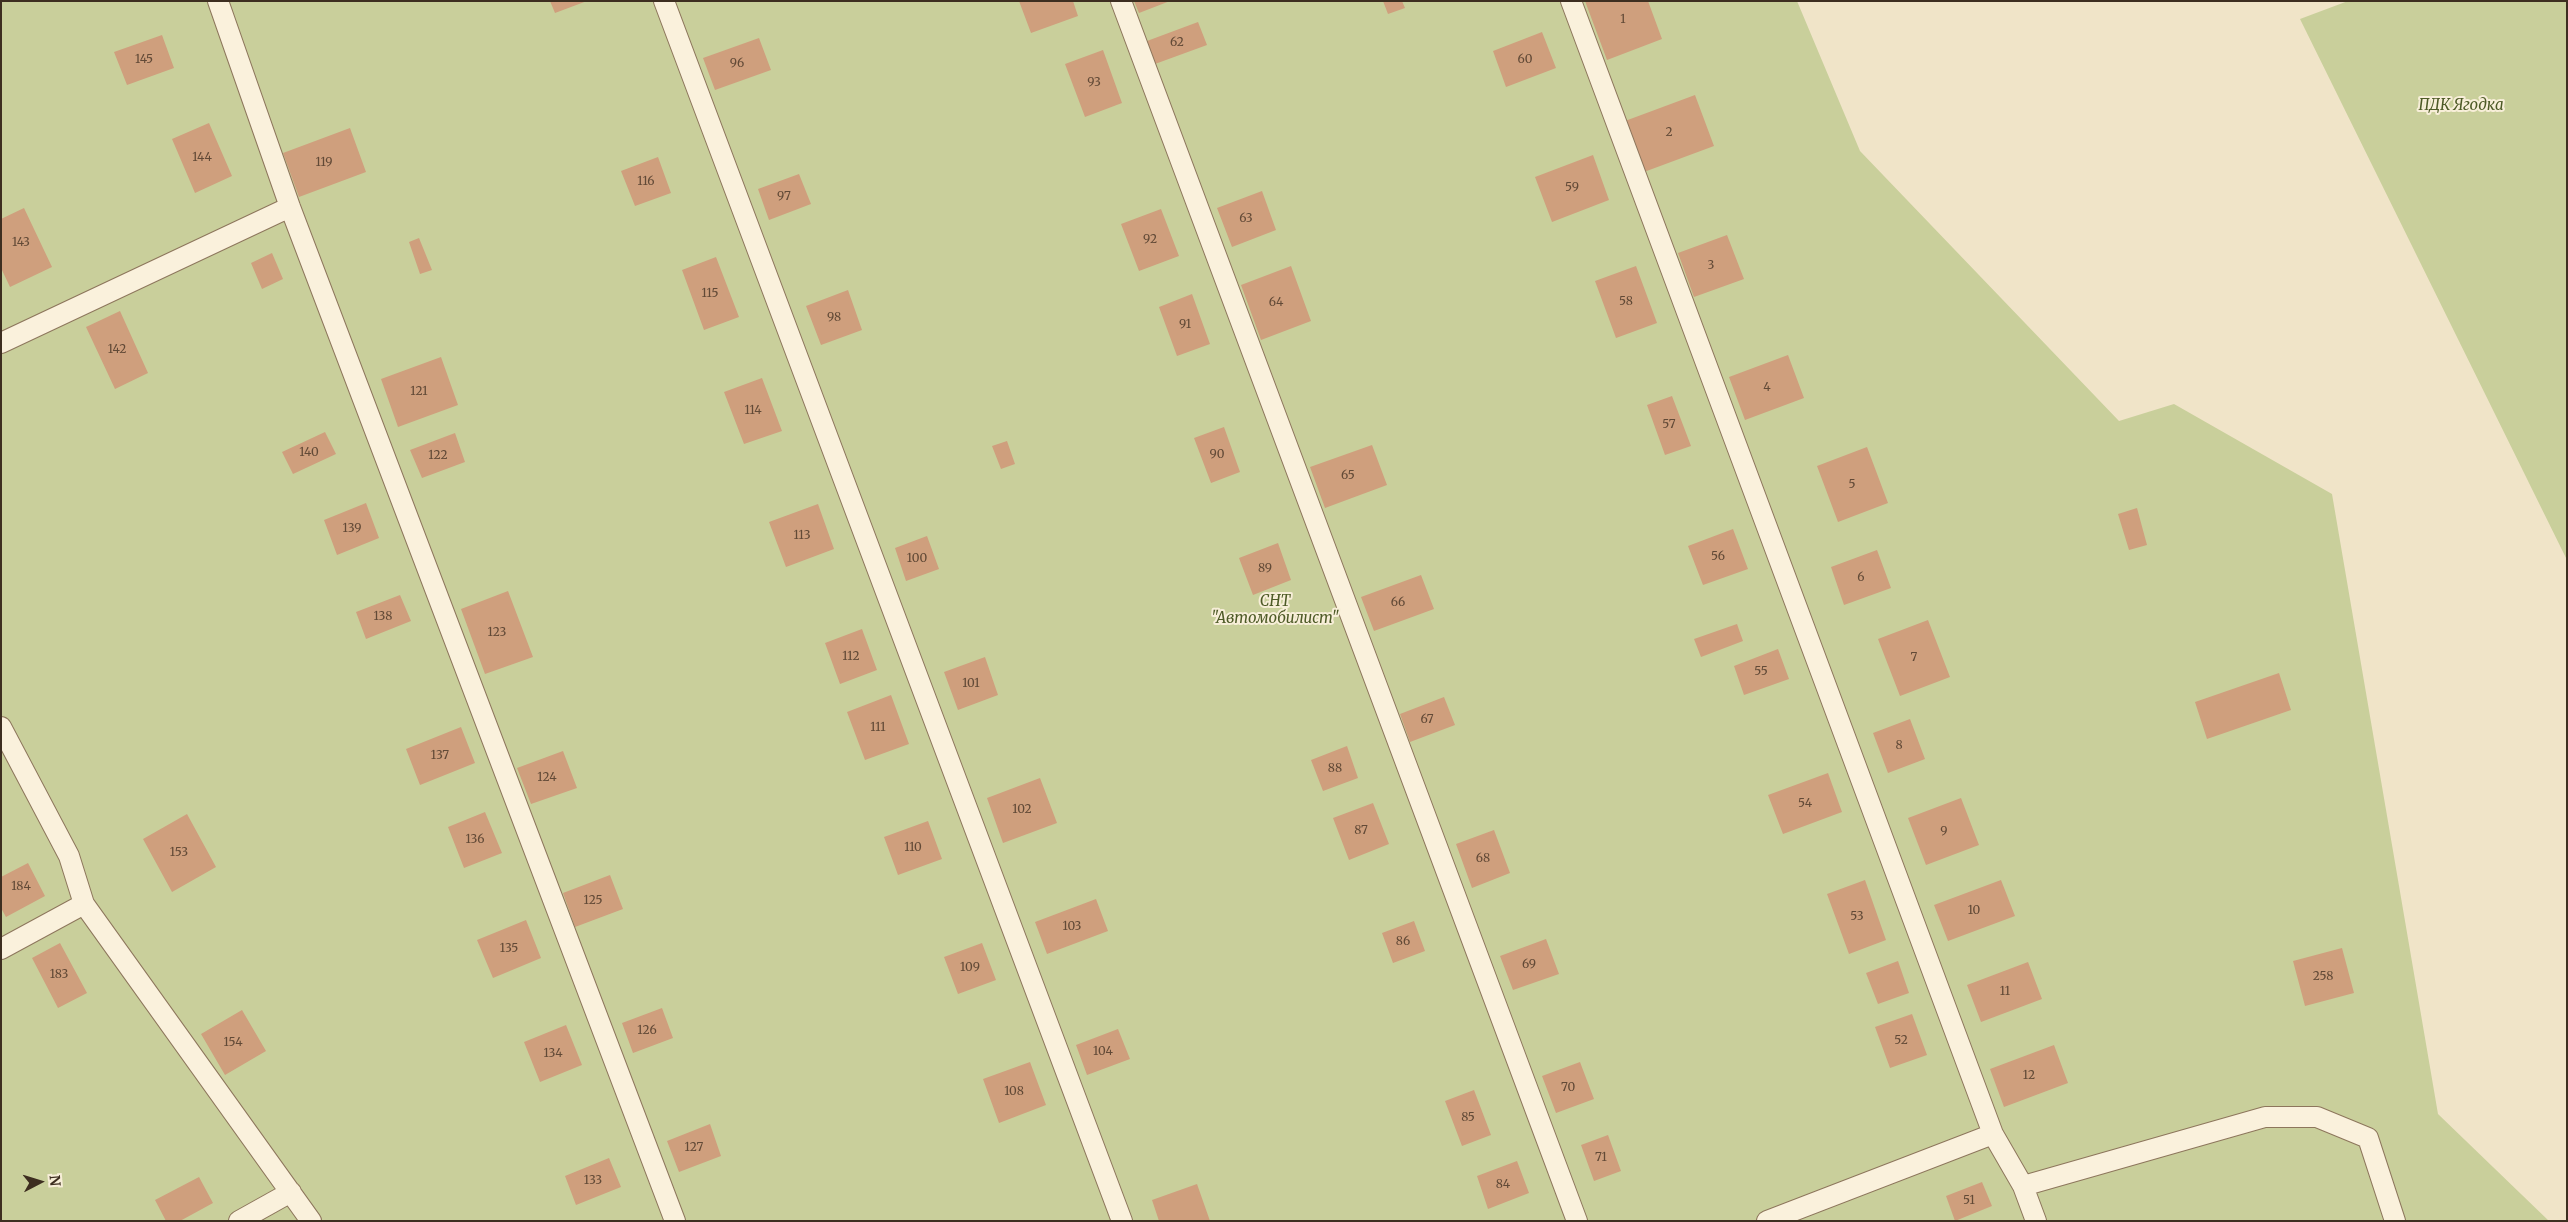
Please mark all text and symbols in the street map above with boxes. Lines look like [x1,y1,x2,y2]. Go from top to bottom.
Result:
house number: 1 [1620,13,1626,27]
house number: 62 [1170,36,1184,50]
house number: 145 [135,53,153,67]
house number: 60 [1518,53,1532,67]
house number: 96 [730,57,744,71]
house number: 93 [1087,76,1101,90]
park label: ПДК Ягодка [2418,97,2504,115]
house number: 2 [1665,126,1673,140]
house number: 144 [192,151,212,165]
house number: 119 [315,156,333,170]
house number: 116 [637,175,655,189]
house number: 59 [1565,181,1579,195]
house number: 97 [777,190,791,204]
house number: 63 [1239,212,1253,226]
house number: 92 [1143,233,1157,247]
house number: 143 [12,236,30,250]
house number: 3 [1708,259,1714,273]
house number: 115 [701,287,719,301]
house number: 58 [1619,295,1633,309]
house number: 64 [1269,296,1283,310]
house number: 98 [827,311,841,325]
house number: 91 [1179,318,1191,332]
house number: 142 [108,343,126,357]
house number: 4 [1763,381,1771,395]
house number: 121 [410,385,428,399]
house number: 114 [744,404,762,418]
house number: 57 [1662,418,1676,432]
house number: 140 [299,446,319,460]
house number: 90 [1209,448,1225,462]
house number: 122 [428,449,448,463]
house number: 65 [1341,469,1355,483]
house number: 5 [1848,478,1856,492]
house number: 139 [343,522,361,536]
house number: 113 [793,529,811,543]
house number: 56 [1711,550,1725,564]
house number: 100 [907,552,927,566]
house number: 89 [1258,562,1272,576]
house number: 6 [1857,571,1865,585]
park label: СНТ "Автомобилист" [1211,593,1339,628]
house number: 66 [1391,596,1405,610]
house number: 138 [374,610,392,624]
house number: 123 [488,626,506,640]
house number: 112 [842,650,860,664]
house number: 7 [1911,651,1917,665]
house number: 55 [1754,665,1768,679]
house number: 101 [962,677,980,691]
house number: 67 [1420,713,1434,727]
house number: 111 [870,721,886,735]
house number: 8 [1895,739,1903,753]
house number: 137 [431,749,449,763]
house number: 88 [1328,762,1342,776]
house number: 124 [537,771,557,785]
house number: 54 [1798,797,1812,811]
house number: 102 [1012,803,1032,817]
house number: 87 [1354,824,1368,838]
house number: 9 [1940,825,1948,839]
house number: 136 [465,833,485,847]
house number: 110 [904,841,922,855]
house number: 153 [170,846,188,860]
house number: 68 [1476,852,1490,866]
house number: 184 [11,880,31,894]
house number: 125 [584,894,602,908]
house number: 10 [1968,904,1980,918]
house number: 53 [1850,910,1864,924]
house number: 103 [1063,920,1081,934]
house number: 86 [1396,935,1410,949]
house number: 135 [500,942,518,956]
house number: 69 [1522,958,1536,972]
house number: 109 [960,961,980,975]
house number: 183 [50,968,68,982]
house number: 258 [2313,970,2333,984]
house number: 11 [2000,985,2010,999]
house number: 126 [637,1024,657,1038]
house number: 52 [1894,1034,1908,1048]
house number: 154 [223,1036,243,1050]
house number: 104 [1093,1045,1113,1059]
house number: 134 [543,1047,563,1061]
house number: 12 [2023,1069,2035,1083]
house number: 70 [1561,1081,1575,1095]
house number: 108 [1004,1085,1024,1099]
house number: 85 [1461,1111,1475,1125]
house number: 127 [685,1141,703,1155]
house number: 71 [1595,1151,1607,1165]
north arrow [15,1157,65,1207]
text: N [45,1174,64,1187]
house number: 133 [584,1174,602,1188]
house number: 84 [1496,1178,1510,1192]
house number: 51 [1963,1194,1975,1208]

